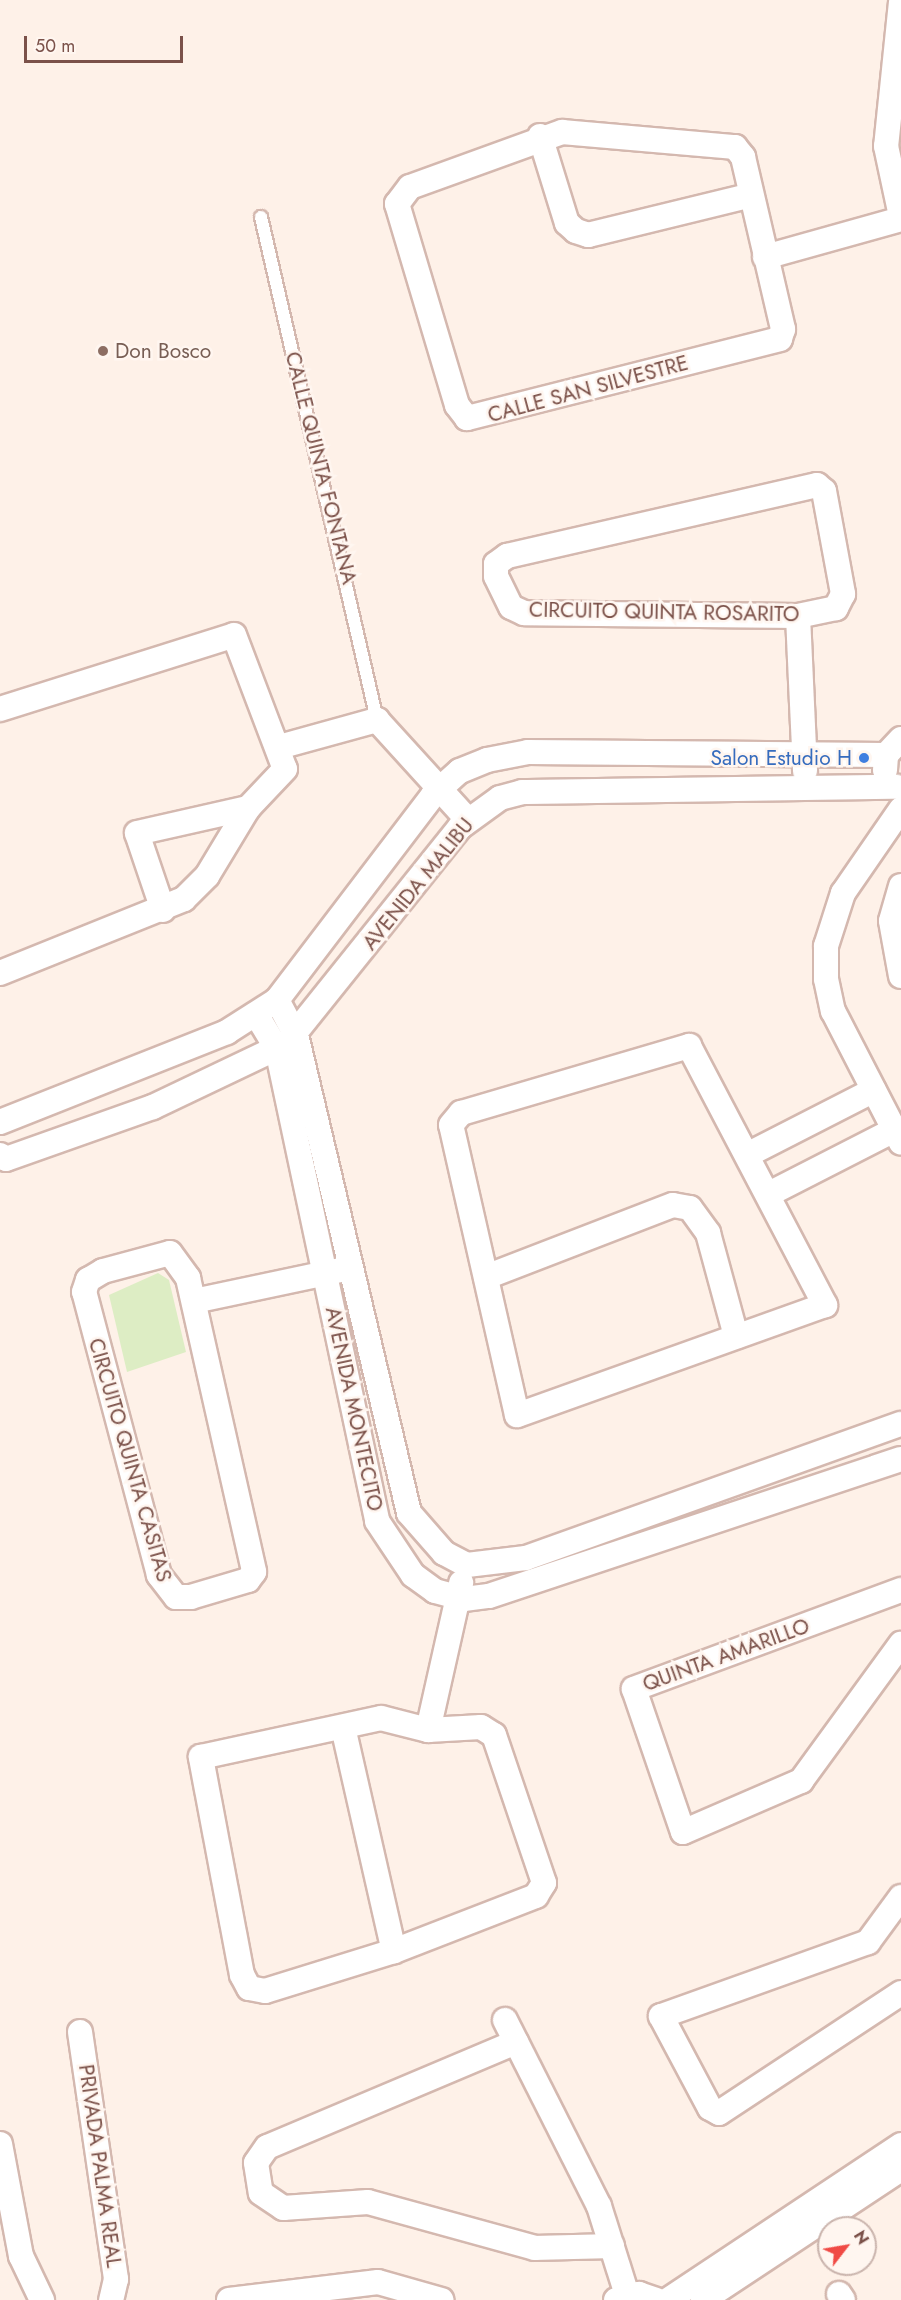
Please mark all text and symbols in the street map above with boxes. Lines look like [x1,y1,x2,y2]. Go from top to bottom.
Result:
scale bar [27,24,186,62]
text: 50 m [35,33,75,59]
place label: Don Bosco [115,338,211,364]
marker: Don Bosco [96,344,110,358]
street label: CALLE QUINTA FONTANA [280,349,362,587]
street label: CALLE SAN SILVESTRE [485,350,691,428]
street label: CIRCUITO QUINTA ROSARITO [529,597,799,627]
place label: Salon Estudio H [710,745,852,771]
marker: Salon Estudio H [857,751,871,765]
street label: AVENIDA MALIBU [357,813,479,955]
street label: AVENIDA MONTECITO [320,1304,388,1514]
street label: CIRCUITO QUINTA CASITAS [83,1335,177,1585]
street label: QUINTA AMARILLO [639,1613,813,1697]
street label: PRIVADA PALMA REAL [73,2063,127,2269]
north arrow [817,2216,877,2276]
text: N [848,2226,874,2249]

